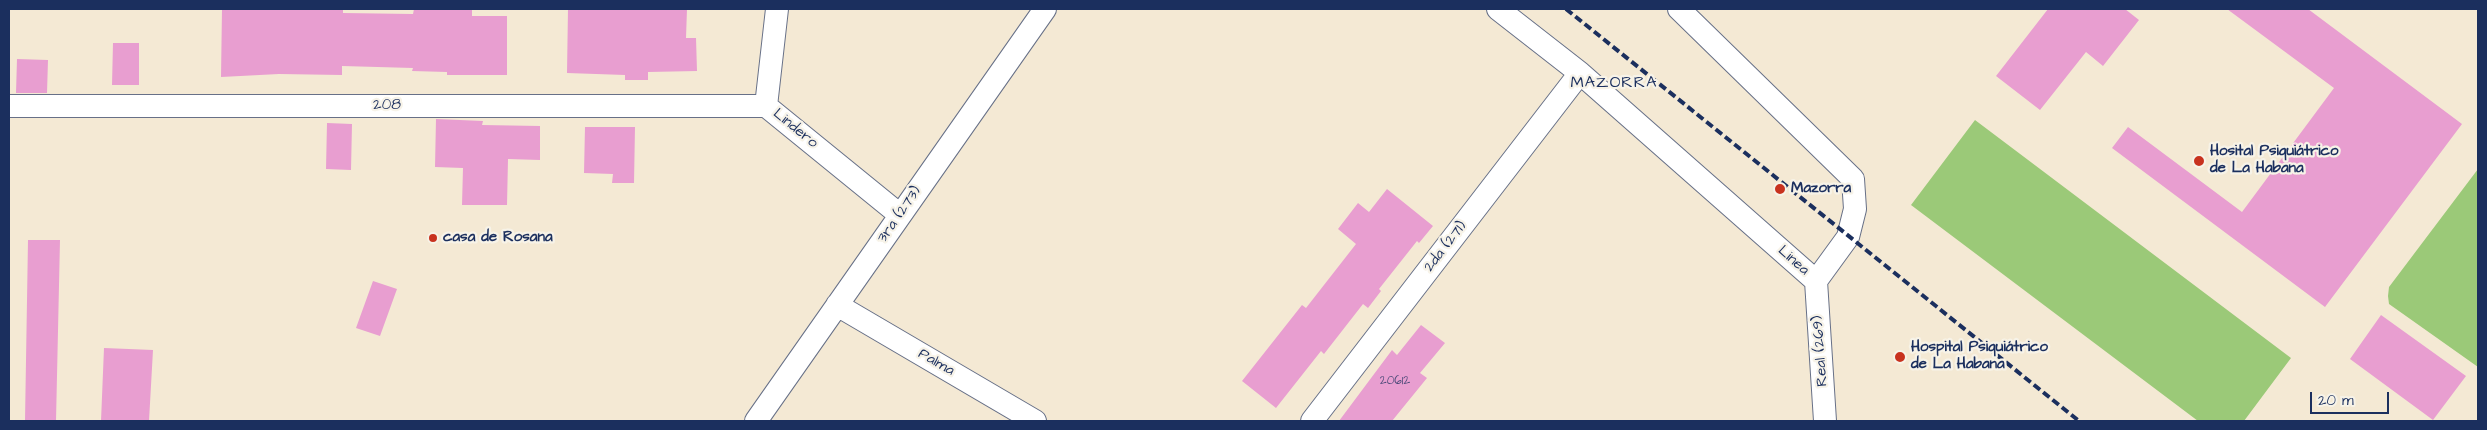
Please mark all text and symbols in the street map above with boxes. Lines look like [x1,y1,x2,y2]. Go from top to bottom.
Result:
district label: MAZORRA [1570,74,1658,94]
street label: 208 [373,97,401,115]
street label: Lindero [769,105,821,153]
place label: Hosital Psiquiátrico de La Habana [2210,143,2339,178]
marker: Hosital Psiquiátrico de La Habana [2192,154,2206,168]
place label: Mazorra [1791,180,1851,198]
marker: Mazorra [1773,182,1787,196]
street label: 3ra (273) [874,183,926,247]
street label: 2da (271) [1421,218,1471,276]
place label: casa de Rosana [443,229,553,247]
marker: casa de Rosana [427,232,439,244]
street label: Linea [1774,242,1812,280]
street label: Real (269) [1810,315,1832,387]
place label: Hospital Psiquiátrico de La Habana [1911,339,2048,374]
street label: Palma [915,345,957,381]
marker: Hospital Psiquiátrico de La Habana [1893,350,1907,364]
house number: 20612 [1380,374,1410,388]
scale bar [2312,382,2391,414]
text: 20 m [2318,390,2354,411]

